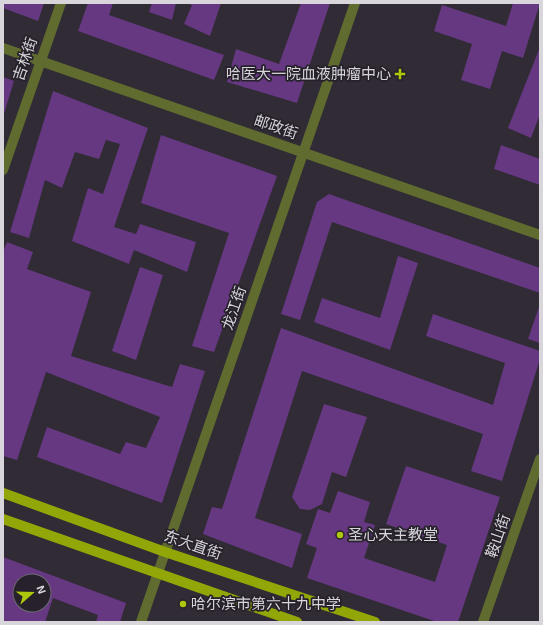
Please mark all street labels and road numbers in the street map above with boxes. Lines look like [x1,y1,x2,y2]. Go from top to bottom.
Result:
street label: 吉林街 [8,34,40,83]
street label: 邮政街 [252,110,301,142]
street label: 龙江街 [217,283,249,332]
street label: 鞍山街 [481,511,513,560]
street label: 东大直街 [162,526,225,562]

